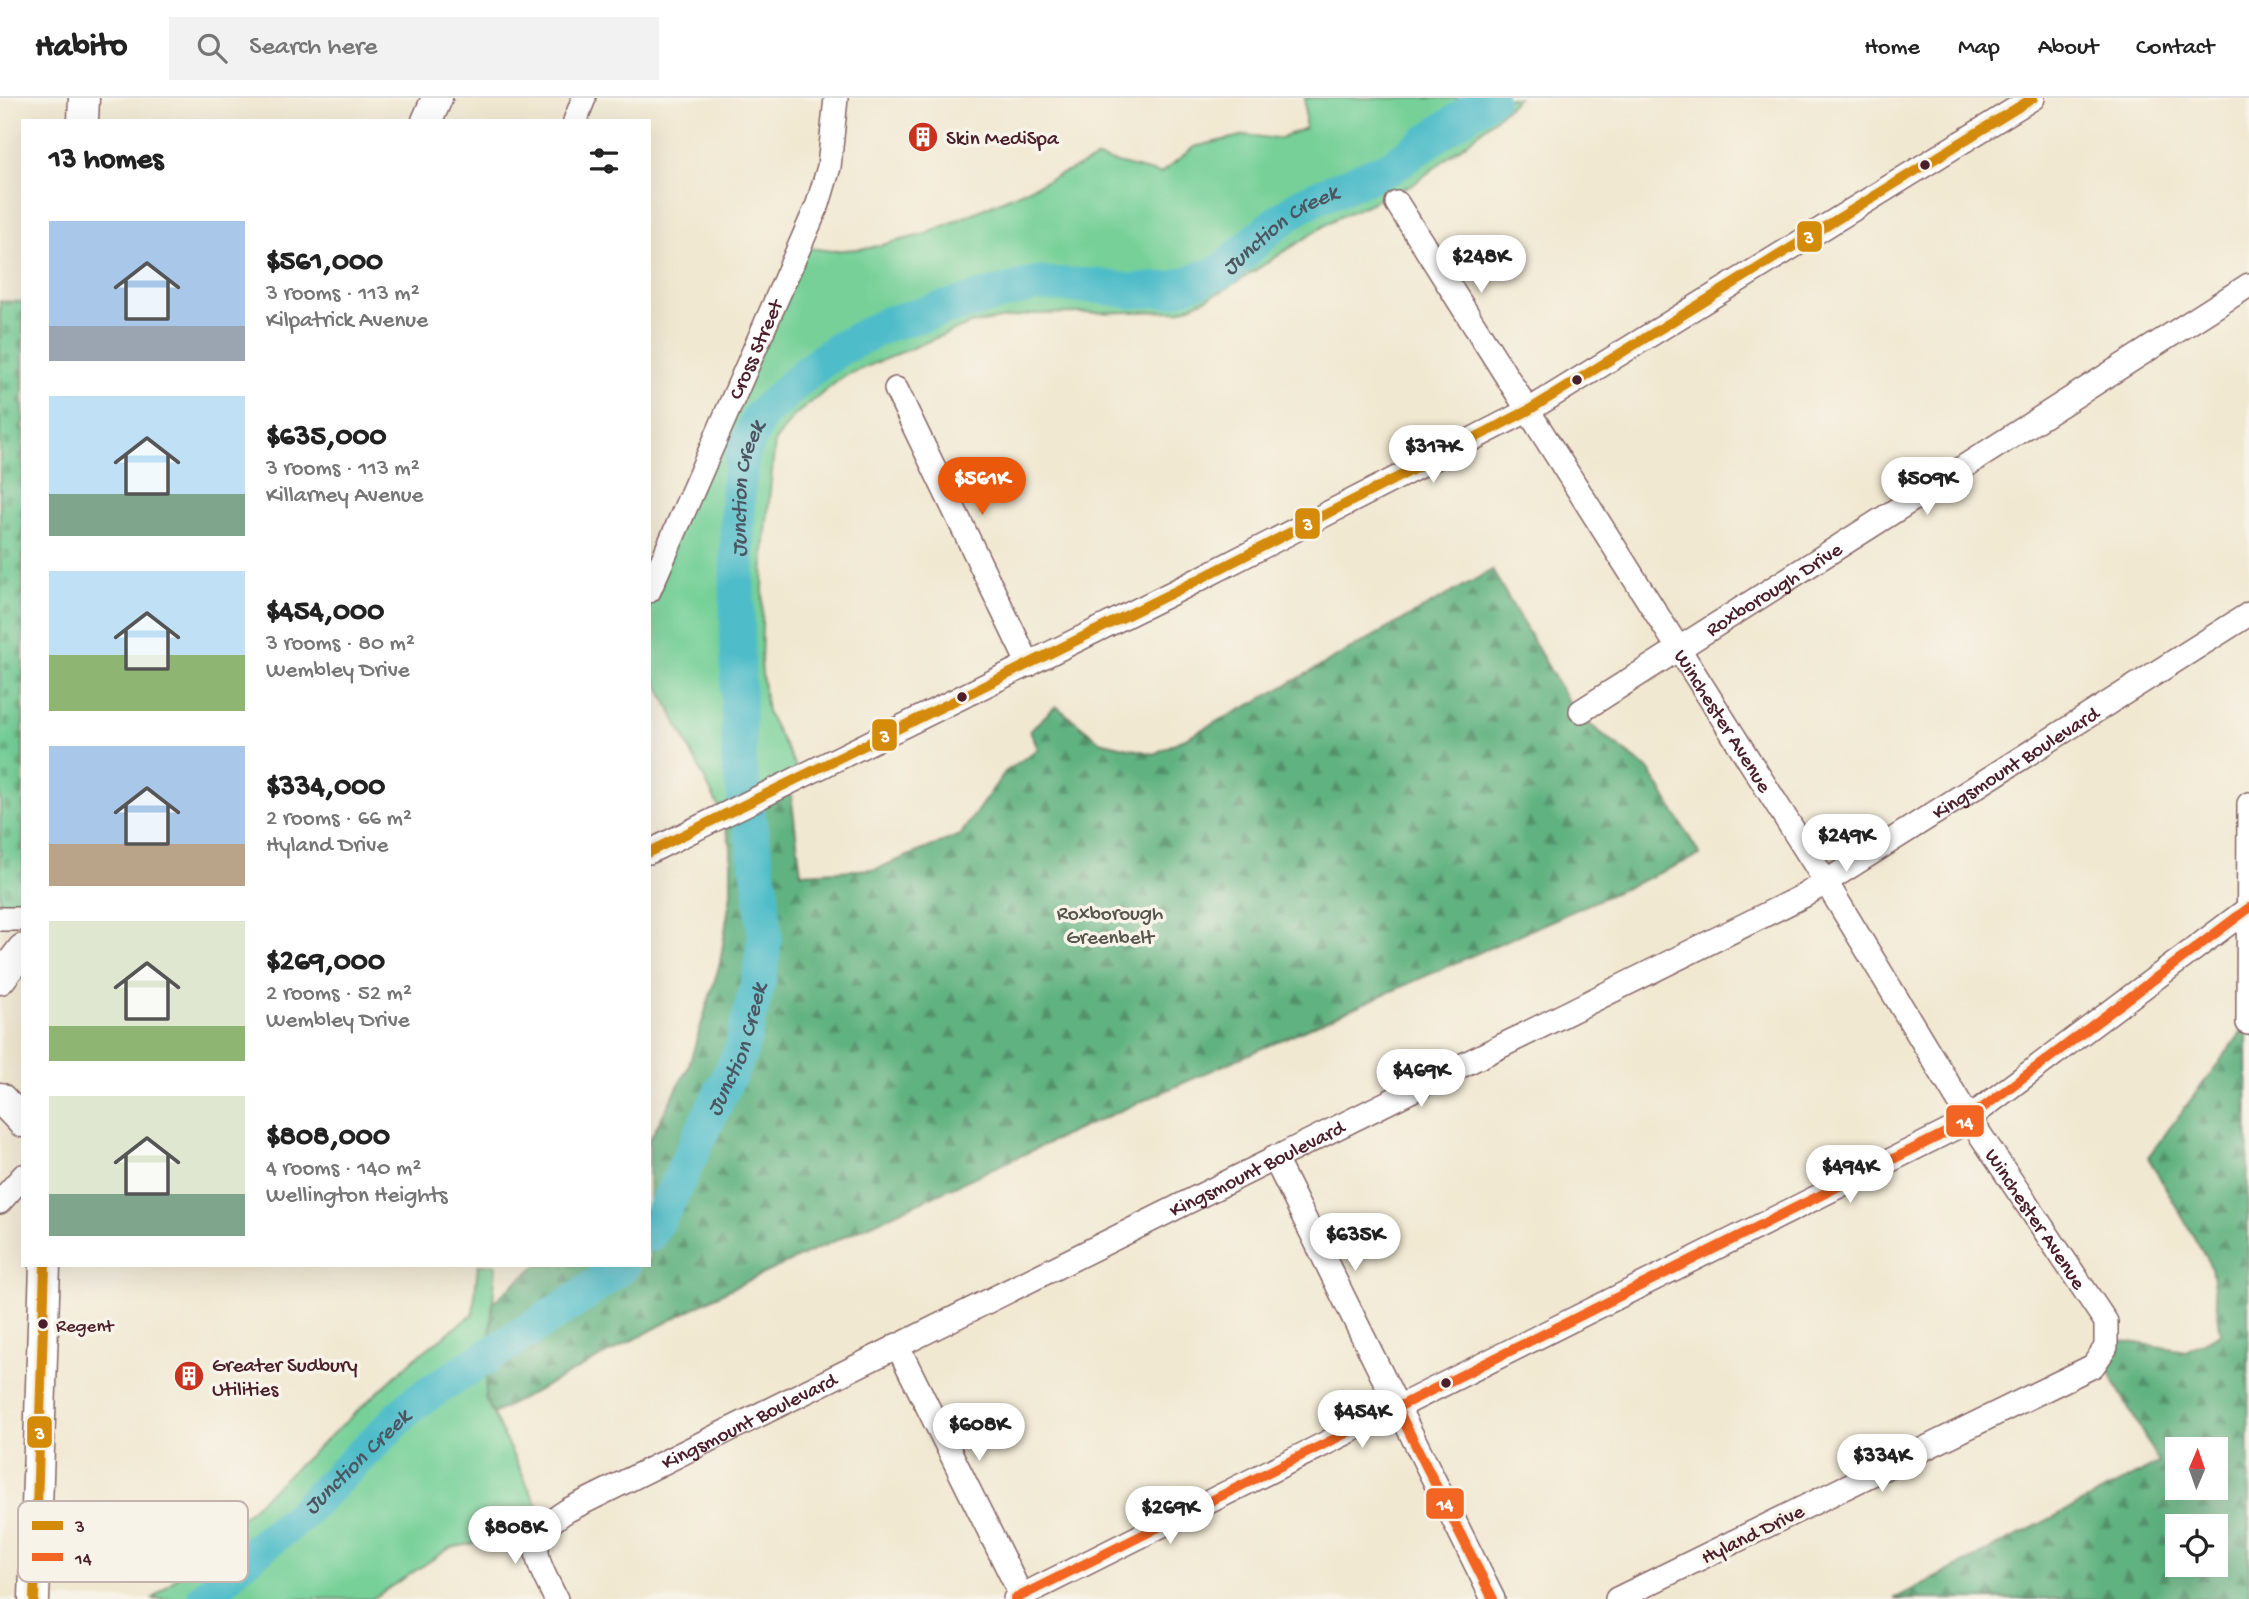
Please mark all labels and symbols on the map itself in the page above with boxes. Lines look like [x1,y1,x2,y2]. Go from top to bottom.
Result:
building icon: Skin MediSpa [906,120,940,154]
place label: Skin MediSpa [946,128,1060,153]
unlabelled marker [1918,158,1932,172]
water label: Junction Creek [1218,179,1346,282]
line badge: 3 [1796,220,1823,253]
text: 3 [1803,228,1814,251]
pin: $248K [1432,236,1530,295]
street label: Cross Street [725,295,792,404]
unlabelled marker [1570,373,1584,387]
water label: Junction Creek [727,415,774,557]
pin: $317K [1384,426,1482,485]
pin: $561K [933,458,1031,517]
pin: $509K [1878,458,1976,517]
line badge: 3 [1294,507,1321,540]
text: 3 [1302,515,1313,538]
street label: Roxborough Drive [1702,538,1849,644]
street label: Winchester Avenue [1666,646,1776,799]
unlabelled marker [955,690,969,704]
street label: Kingsmount Boulevard [1929,702,2106,827]
line badge: 3 [871,718,898,752]
text: 3 [879,727,890,750]
pin: $249K [1797,814,1895,874]
park label: Roxborough Greenbelt [1057,903,1163,952]
water label: Junction Creek [702,978,775,1121]
pin: $469K [1372,1049,1470,1109]
line badge: 14 [1945,1104,1985,1138]
text: 14 [1956,1113,1974,1136]
street label: Kingsmount Boulevard [1166,1116,1351,1225]
street label: Winchester Avenue [1977,1145,2090,1296]
pin: $494K [1801,1146,1899,1205]
pin: $635K [1306,1214,1404,1273]
place label: Regent [56,1316,115,1339]
marker: Regent [36,1317,50,1331]
place label: Greater Sudbury Utilities [212,1355,358,1404]
building icon: Greater Sudbury Utilities [172,1359,206,1393]
street label: Kingsmount Boulevard [658,1368,844,1477]
unlabelled marker [1439,1376,1453,1390]
pin: $454K [1313,1390,1411,1450]
water label: Junction Creek [299,1402,419,1521]
pin: $608K [930,1404,1028,1463]
line badge: 3 [26,1415,53,1449]
text: 3 [34,1424,45,1447]
pin: $334K [1833,1434,1931,1494]
north arrow [2165,1437,2228,1500]
pin: $269K [1121,1486,1219,1546]
line badge: 14 [1425,1487,1465,1520]
text: 14 [1436,1495,1454,1518]
street label: Hyland Drive [1698,1500,1810,1572]
legend [18,1501,248,1582]
pin: $808K [466,1506,564,1566]
text: 3 [74,1517,85,1540]
text: 14 [74,1549,92,1572]

